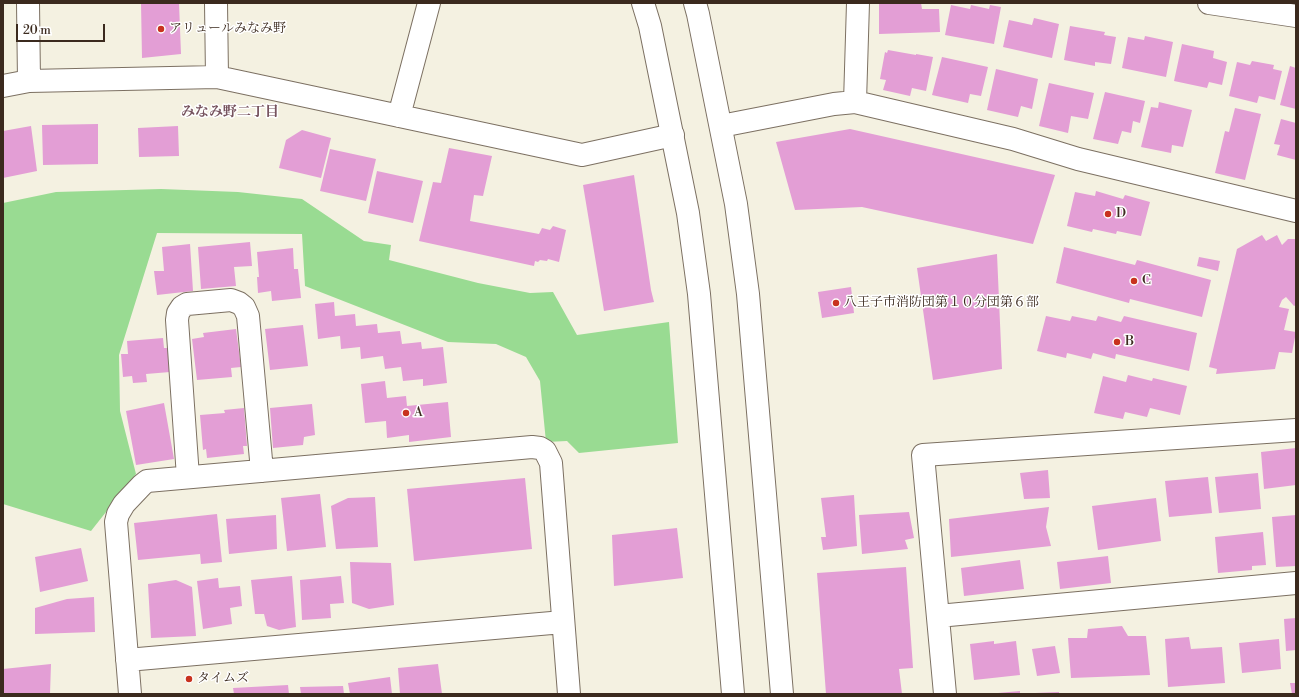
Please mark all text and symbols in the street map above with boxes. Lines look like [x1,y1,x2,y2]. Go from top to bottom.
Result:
scale bar [18,16,107,42]
place label: アリュールみなみ野 [169,21,286,37]
text: 20 m [23,23,51,38]
marker: アリュールみなみ野 [156,24,166,34]
district label: みなみ野二丁目 [181,105,279,121]
place label: D [1116,206,1126,222]
marker: D [1103,209,1113,219]
place label: C [1142,273,1151,289]
marker: C [1129,276,1139,286]
place label: 八王子市消防団第１０分団第６部 [844,295,1039,311]
marker: 八王子市消防団第１０分団第６部 [831,298,841,308]
place label: B [1125,334,1134,350]
marker: B [1112,337,1122,347]
place label: A [414,405,423,421]
marker: A [401,408,411,418]
place label: タイムズ [197,671,249,687]
marker: タイムズ [184,674,194,684]

